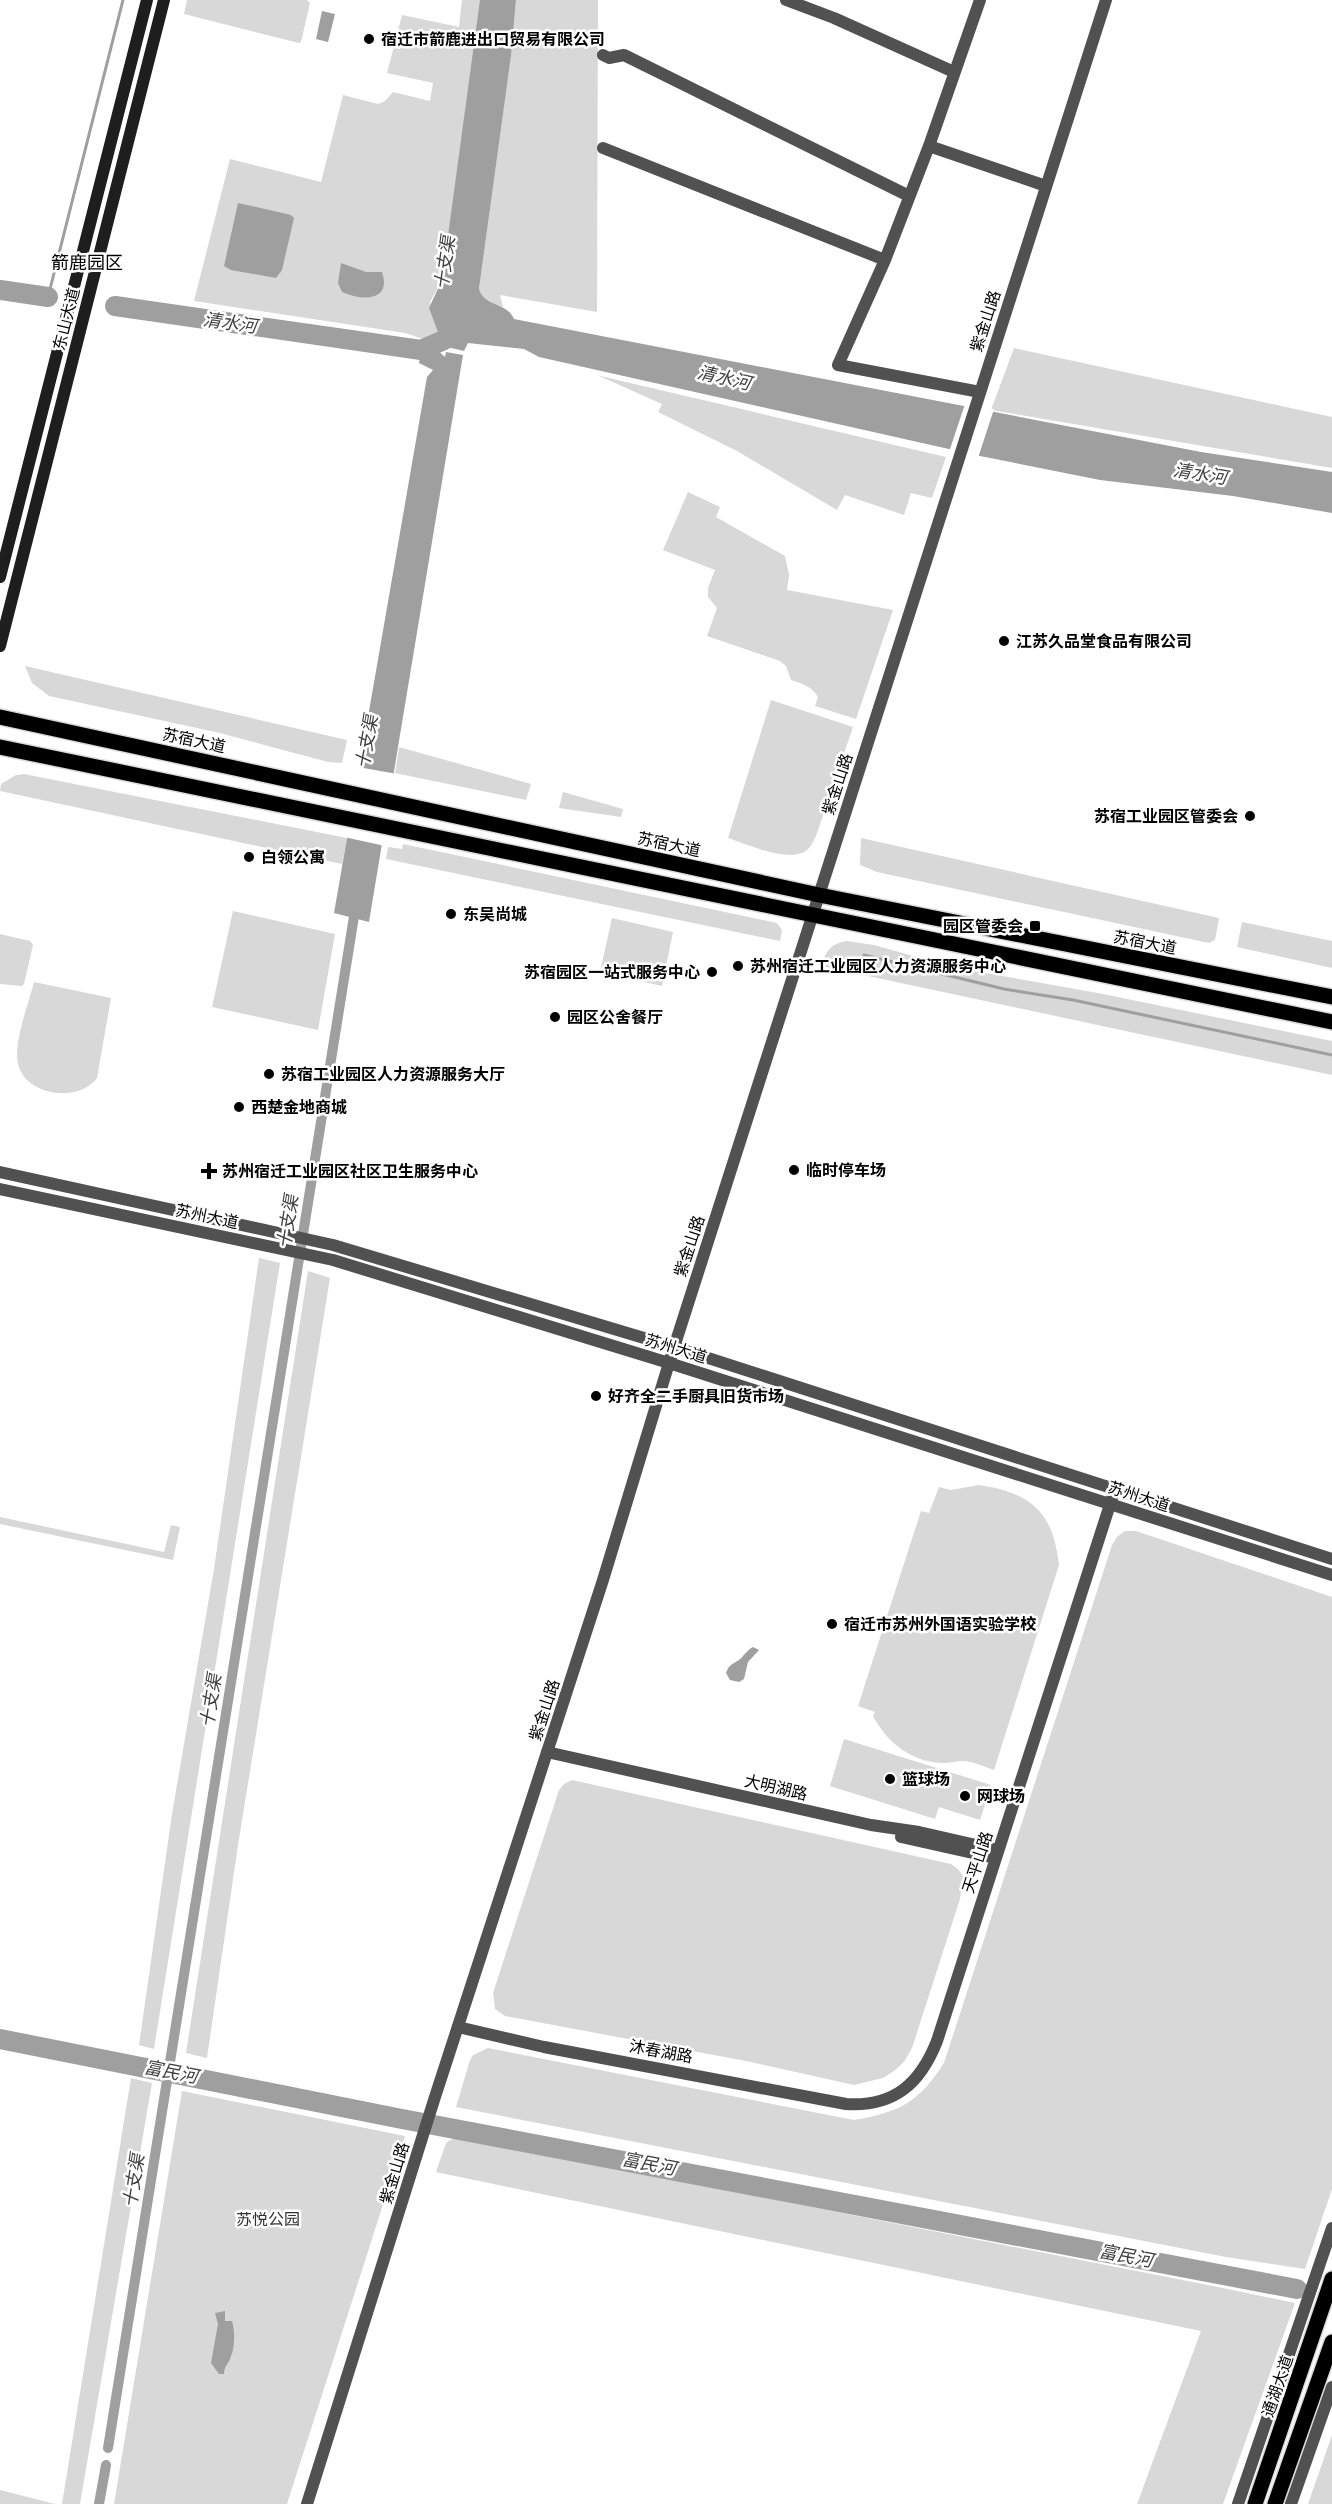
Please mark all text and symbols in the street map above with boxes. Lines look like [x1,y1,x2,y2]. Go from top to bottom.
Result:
place label: 宿迁市箭鹿进出口贸易有限公司 [381,28,605,50]
marker: 宿迁市箭鹿进出口贸易有限公司 [362,32,376,46]
water label: 十支渠 [428,231,460,291]
district label: 箭鹿园区 [51,250,123,274]
street label: 东山大道 [48,285,84,353]
street label: 紫金山路 [965,287,1005,355]
water label: 清水河 [202,306,262,338]
water label: 清水河 [695,359,756,395]
water label: 清水河 [1172,457,1232,490]
place label: 江苏久品堂食品有限公司 [1016,630,1192,652]
marker: 江苏久品堂食品有限公司 [997,634,1011,648]
water label: 十支渠 [350,710,383,770]
street label: 苏宿大道 [160,723,228,757]
street label: 紫金山路 [817,750,857,818]
place label: 苏宿工业园区管委会 [1094,805,1238,827]
marker: 苏宿工业园区管委会 [1243,809,1257,823]
street label: 苏宿大道 [635,827,703,861]
place label: 白领公寓 [261,846,325,868]
marker: 白领公寓 [242,850,256,864]
place label: 东吴尚城 [463,903,527,925]
marker: 东吴尚城 [444,907,458,921]
place label: 园区管委会 [943,915,1023,937]
marker: 园区管委会 [1028,919,1042,933]
street label: 苏宿大道 [1111,925,1179,959]
place label: 苏州宿迁工业园区人力资源服务中心 [750,955,1006,977]
marker: 苏州宿迁工业园区人力资源服务中心 [731,959,745,973]
place label: 苏宿园区一站式服务中心 [524,961,700,983]
marker: 苏宿园区一站式服务中心 [705,965,719,979]
place label: 园区公舍餐厅 [567,1006,663,1028]
marker: 园区公舍餐厅 [548,1010,562,1024]
place label: 苏宿工业园区人力资源服务大厅 [281,1063,505,1085]
marker: 苏宿工业园区人力资源服务大厅 [262,1067,276,1081]
place label: 西楚金地商城 [251,1096,347,1118]
marker: 西楚金地商城 [232,1100,246,1114]
place label: 临时停车场 [806,1159,886,1181]
place label: 苏州宿迁工业园区社区卫生服务中心 [222,1160,478,1182]
marker: 苏州宿迁工业园区社区卫生服务中心 [200,1162,218,1180]
marker: 临时停车场 [787,1163,801,1177]
water label: 十支渠 [271,1190,304,1250]
street label: 苏州大道 [173,1199,241,1233]
street label: 紫金山路 [669,1212,709,1280]
street label: 苏州大道 [642,1328,710,1368]
place label: 好齐全二手厨具旧货市场 [608,1385,784,1407]
marker: 好齐全二手厨具旧货市场 [589,1389,603,1403]
street label: 苏州大道 [1105,1476,1173,1516]
place label: 宿迁市苏州外国语实验学校 [844,1613,1037,1635]
marker: 宿迁市苏州外国语实验学校 [825,1617,839,1631]
water label: 十支渠 [194,1669,227,1729]
street label: 紫金山路 [524,1676,564,1744]
place label: 篮球场 [902,1768,950,1790]
street label: 大明湖路 [742,1769,810,1805]
marker: 篮球场 [883,1772,897,1786]
place label: 网球场 [977,1785,1025,1807]
marker: 网球场 [958,1789,972,1803]
street label: 天平山路 [957,1828,997,1896]
street label: 沐春湖路 [628,2035,694,2067]
water label: 富民河 [142,2054,203,2089]
street label: 紫金山路 [374,2139,414,2207]
water label: 富民河 [620,2146,681,2181]
water label: 十支渠 [117,2149,150,2209]
park label: 苏悦公园 [236,2208,300,2230]
water label: 富民河 [1097,2238,1158,2273]
street label: 通湖大道 [1256,2352,1298,2420]

